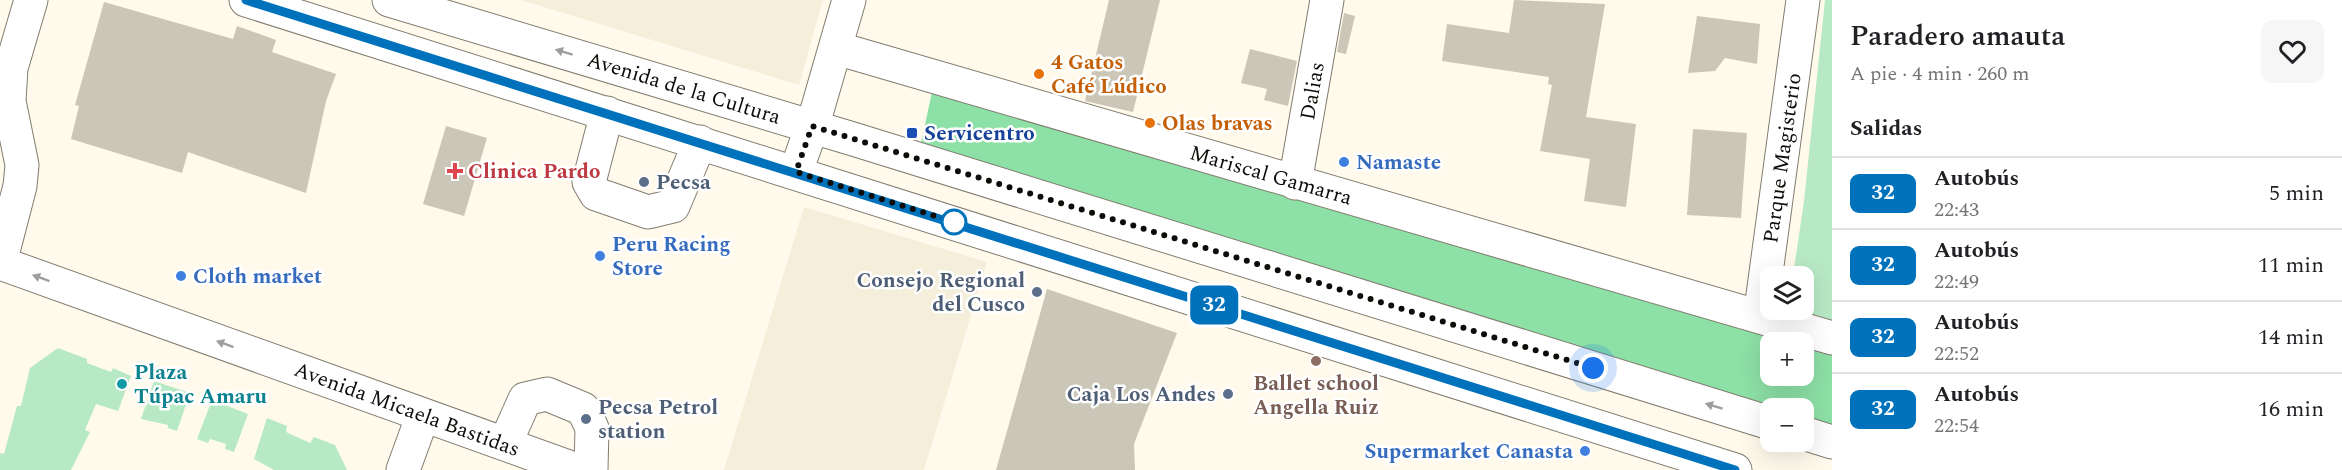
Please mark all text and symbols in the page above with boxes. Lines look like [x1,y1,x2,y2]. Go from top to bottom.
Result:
text: Paradero amauta [1850,15,2065,58]
button: heart [2261,20,2324,83]
street label: Avenida de la Cultura [583,44,785,134]
one-way arrow [555,47,573,56]
place label: 4 Gatos Café Lúdico [1051,47,1167,103]
text: A pie · 4 min · 260 m [1850,59,2029,89]
street label: Dalias [1292,60,1334,123]
marker: 4 Gatos Café Lúdico [1032,67,1046,81]
street label: Parque Magisterio [1755,71,1811,245]
place label: Olas bravas [1162,108,1273,140]
text: Salidas [1850,112,1922,145]
marker: Olas bravas [1143,116,1157,130]
place label: Servicentro [924,118,1035,150]
marker: Servicentro [905,126,919,140]
street label: Mariscal Gamarra [1186,137,1356,215]
place label: Namaste [1356,147,1441,179]
marker: Namaste [1337,155,1351,169]
place label: Clinica Pardo [468,156,600,188]
marker: Clinica Pardo [446,162,464,180]
text: Autobús [1934,162,2019,195]
place label: Pecsa [656,167,711,199]
marker: Pecsa [637,175,651,189]
text: 32 [1871,177,1895,209]
text: 5 min [2269,177,2324,210]
text: 22:43 [1934,195,1979,225]
unlabelled marker [941,209,967,235]
place label: Peru Racing Store [612,229,731,285]
text: Autobús [1934,234,2019,267]
marker: Peru Racing Store [593,249,607,263]
text: 32 [1871,249,1895,281]
text: 11 min [2258,249,2324,282]
place label: Cloth market [193,261,322,293]
place label: Consejo Regional del Cusco [856,265,1025,321]
map controls [1760,266,1814,452]
button: layers [1760,266,1814,320]
text: 22:49 [1934,267,1979,297]
marker: Cloth market [174,269,188,283]
one-way arrow [32,273,50,283]
marker: Consejo Regional del Cusco [1030,285,1044,299]
line badge: 32 [1187,286,1241,324]
text: 32 [1202,289,1226,321]
text: Autobús [1934,306,2019,339]
text: 32 [1871,321,1895,353]
text: 14 min [2258,321,2324,354]
button: + [1760,332,1814,386]
one-way arrow [216,339,234,348]
text: 22:52 [1934,339,1979,369]
your location [1578,353,1608,383]
street label: Avenida Micaela Bastidas [289,354,524,466]
marker: Ballet school Angella Ruiz [1309,354,1323,368]
place label: Plaza Túpac Amaru [134,357,268,413]
place label: Ballet school Angella Ruiz [1253,368,1379,424]
marker: Plaza Túpac Amaru [115,377,129,391]
text: Autobús [1934,378,2019,411]
place label: Caja Los Andes [1067,379,1216,411]
marker: Caja Los Andes [1221,387,1235,401]
place label: Pecsa Petrol station [598,392,718,448]
text: 32 [1871,393,1895,425]
text: 16 min [2258,393,2324,426]
button: − [1760,398,1814,452]
one-way arrow [1705,401,1723,410]
text: 22:54 [1934,411,1979,441]
marker: Pecsa Petrol station [579,412,593,426]
place label: Supermarket Canasta [1364,436,1573,468]
marker: Supermarket Canasta [1578,444,1592,458]

